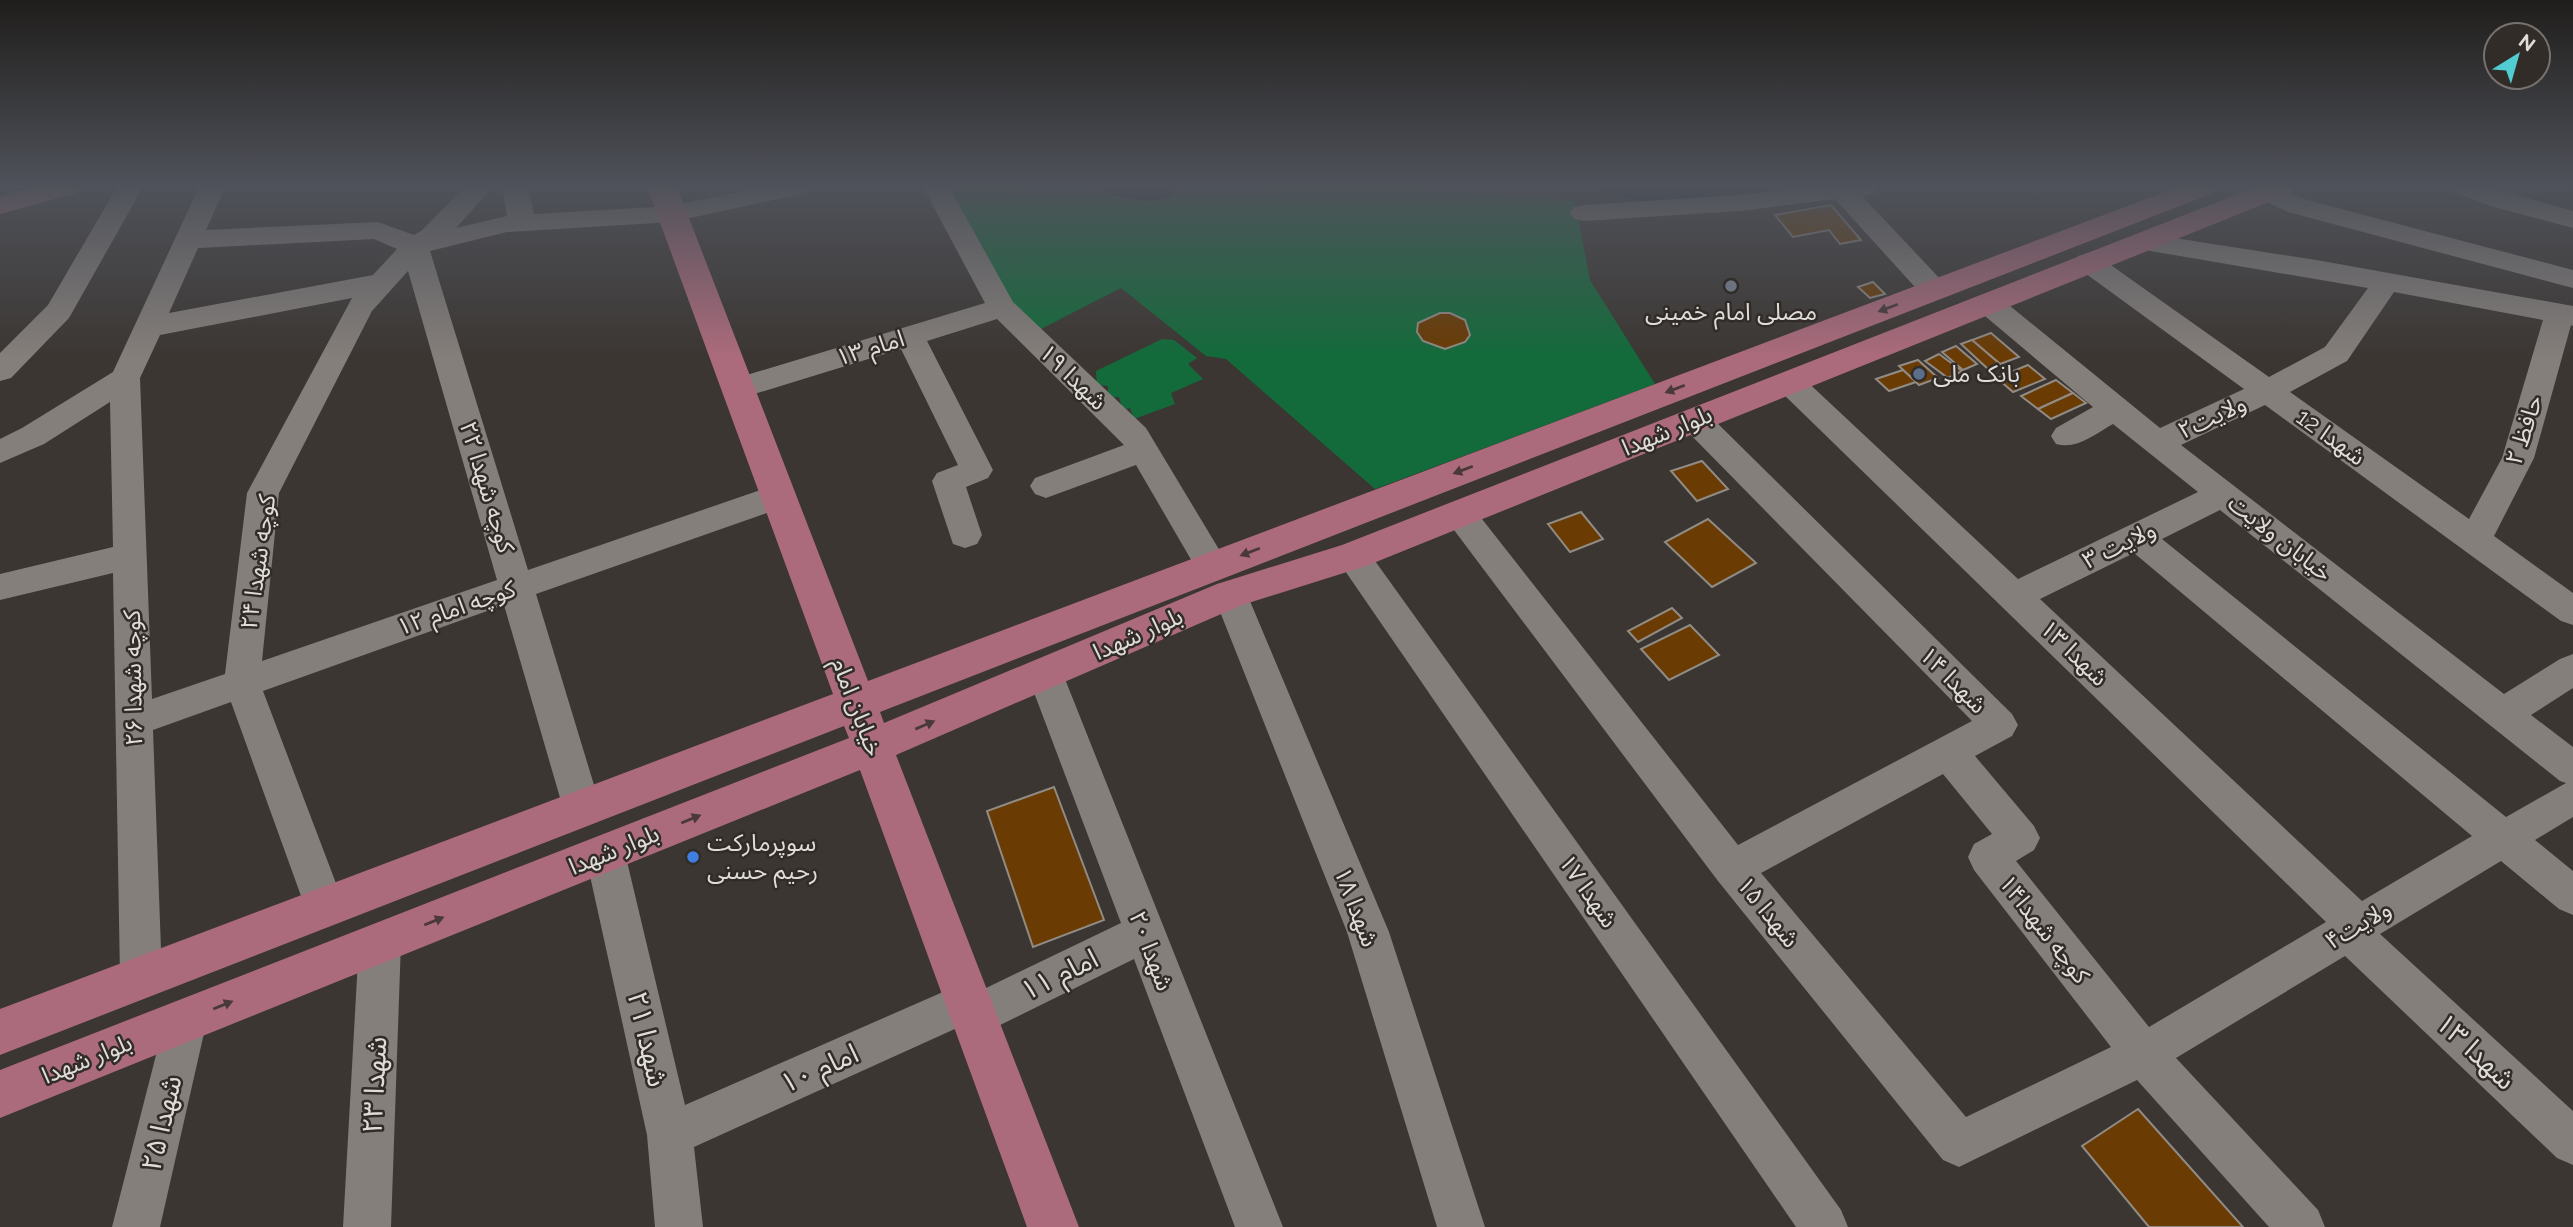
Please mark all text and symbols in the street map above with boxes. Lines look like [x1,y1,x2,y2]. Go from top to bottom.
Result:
north arrow [2482,21,2552,91]
text: N [2515,29,2540,56]
marker: مصلی امام خمینی [1723,278,1739,294]
place label: مصلی امام خمینی [1645,297,1817,330]
one-way arrow [1878,303,1899,314]
street label: امام ۱۳ [832,323,909,376]
street label: شهدا ۱۹ [1033,337,1113,416]
place label: بانک ملی [1933,359,2020,388]
marker: بانک ملی [1911,366,1927,382]
one-way arrow [1665,384,1686,395]
street label: ولایت۲ [2173,388,2250,445]
street label: حافظ ۲ [2499,391,2548,468]
street label: بلوار شهدا [1617,399,1716,462]
street label: شهدا 12 [2291,402,2372,471]
street label: کوچه شهدا ۲۲ [453,417,522,558]
one-way arrow [1452,465,1473,476]
street label: خیابان ولایت [2222,488,2338,587]
street label: کوچه شهدا ۲۴ [234,491,283,632]
street label: ولایت ۳ [2077,514,2160,575]
one-way arrow [1240,546,1261,557]
street label: کوچه امام ۱۲ [393,573,521,645]
street label: بلوار شهدا [1088,601,1187,666]
street label: کوچه شهدا ۲۶ [117,609,149,746]
street label: شهدا ۱۳ [2034,613,2114,692]
street label: شهدا ۱۴ [1914,640,1993,719]
street label: خیابان امام [822,654,889,762]
one-way arrow [915,719,936,730]
one-way arrow [681,813,702,824]
street label: بلوار شهدا [564,818,663,881]
place label: سوپرمارکت رحیم حسنی [707,828,818,888]
street label: شهدا ۱۷ [1553,848,1624,933]
marker: سوپرمارکت رحیم حسنی [685,849,701,865]
street label: شهدا ۱۸ [1328,863,1385,951]
street label: کوچه شهدا۱۴ [1992,869,2097,990]
street label: شهدا ۱۵ [1731,870,1806,953]
street label: ولایت۴ [2319,894,2396,956]
street label: شهدا ۲۰ [1123,907,1180,995]
one-way arrow [424,916,445,927]
street label: امام ۱۱ [1015,942,1105,1011]
street label: شهدا ۲۱ [621,988,674,1090]
one-way arrow [212,999,233,1010]
street label: شهدا ۱۳ [2429,1006,2522,1096]
street label: بلوار شهدا [37,1027,136,1090]
street label: شهدا ۲۳ [355,1036,394,1134]
street label: امام ۱۰ [775,1037,865,1104]
street label: شهدا ۲۵ [135,1072,188,1174]

